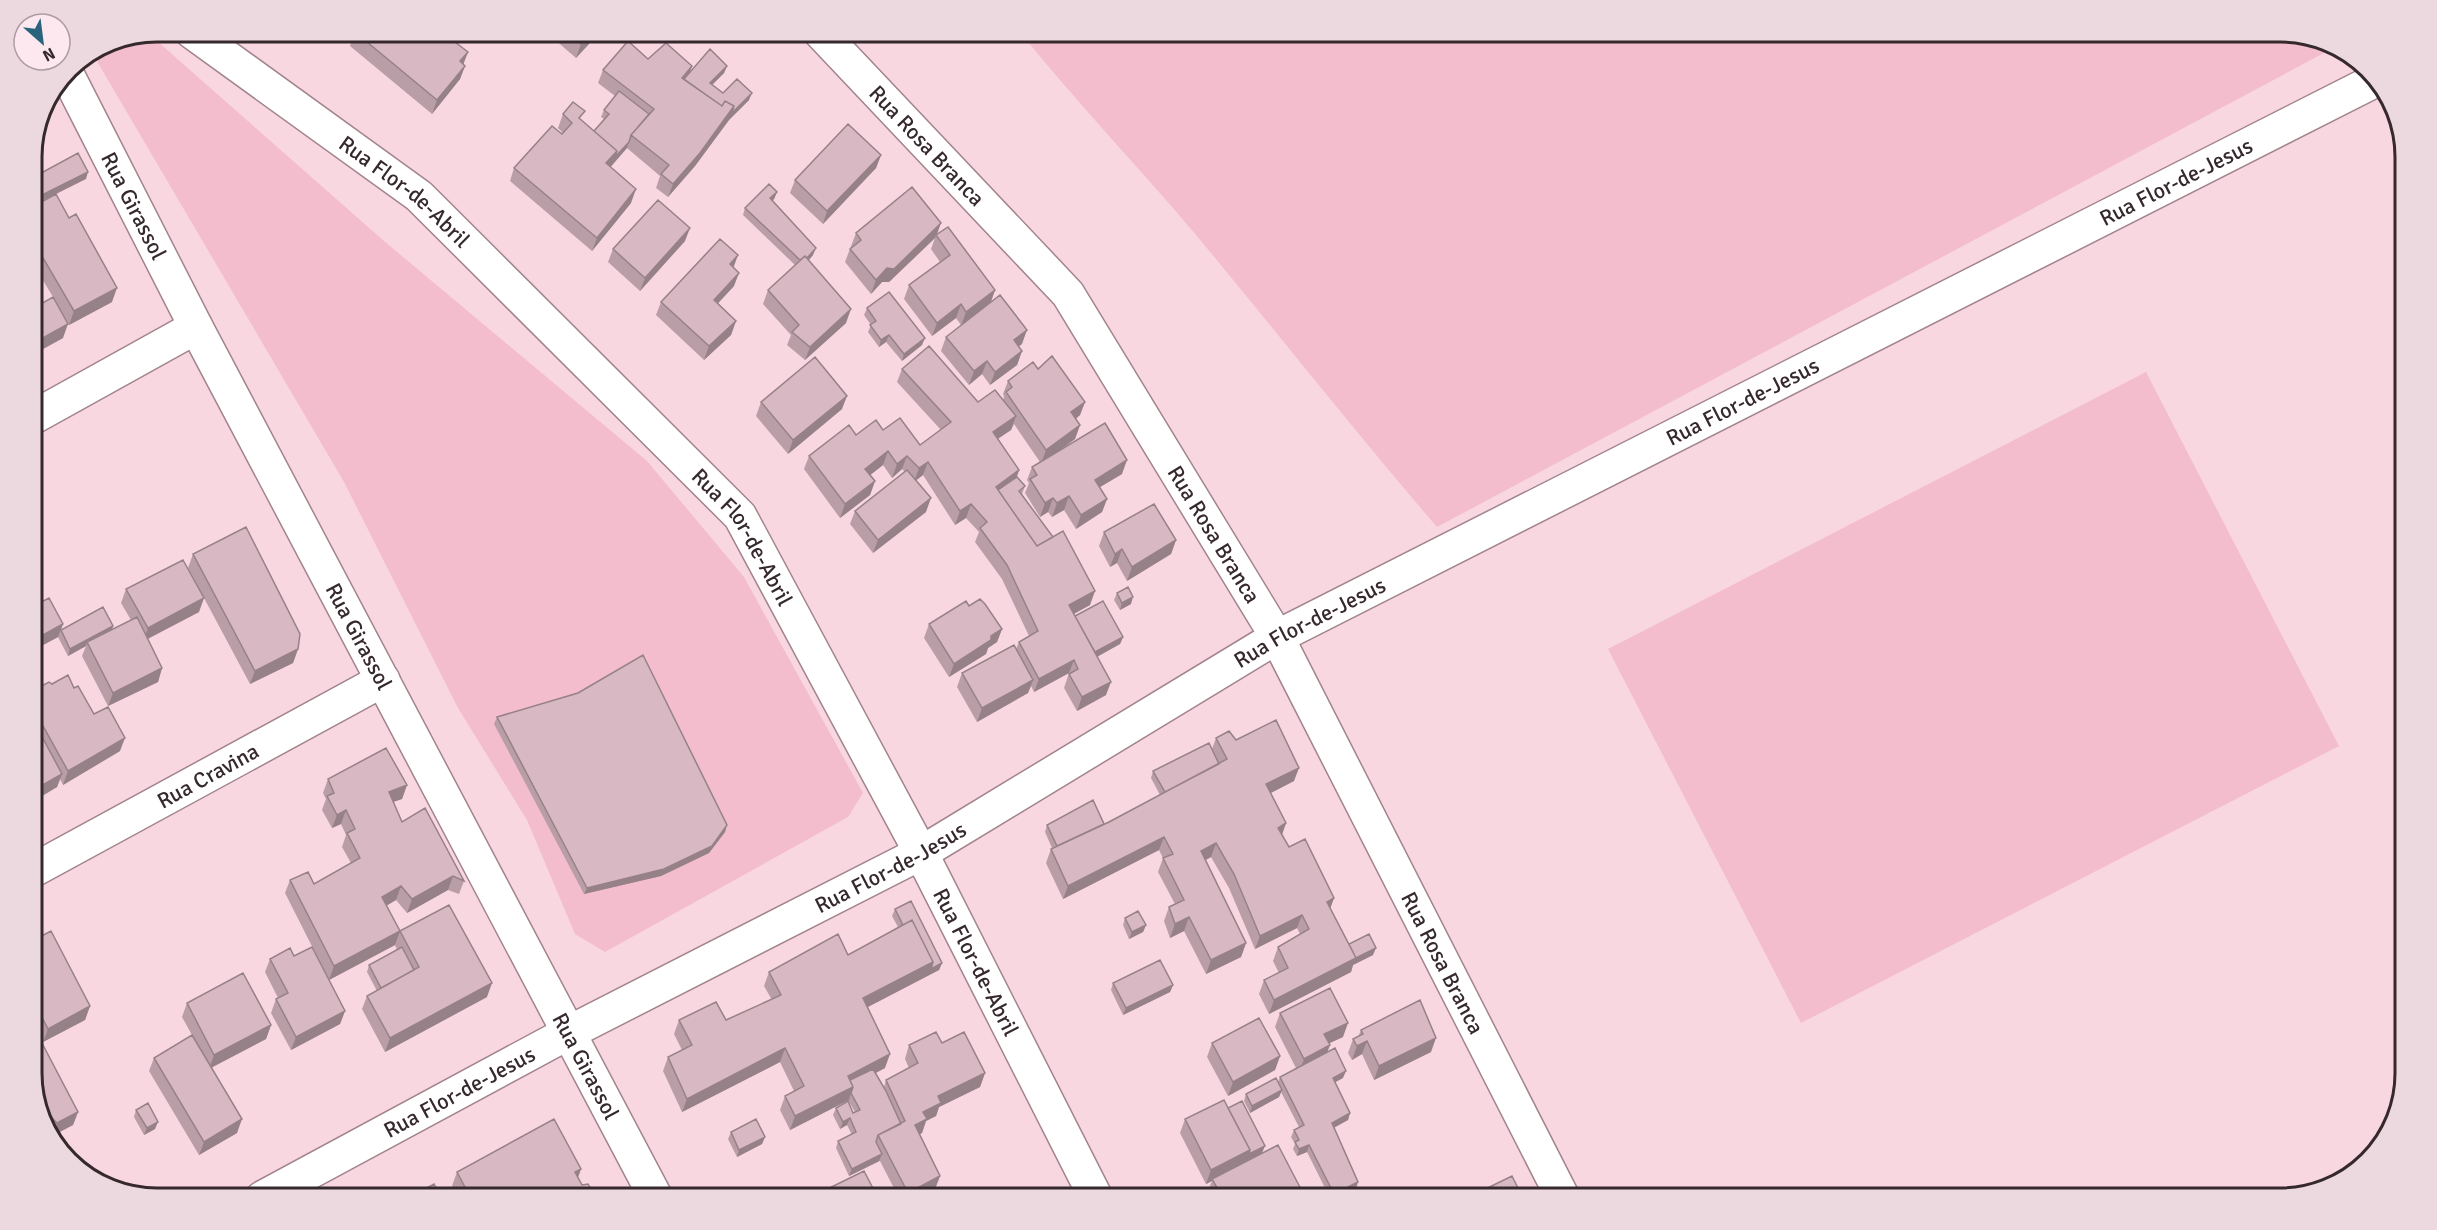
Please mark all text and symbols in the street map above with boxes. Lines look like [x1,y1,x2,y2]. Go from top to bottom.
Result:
north arrow [12,12,72,72]
text: N [39,43,58,66]
street label: Rua Rosa Branca [863,80,990,212]
street label: Rua Flor-de-Abril [334,130,476,253]
street label: Rua Flor-de-Jesus [2095,132,2257,232]
street label: Rua Girassol [95,148,172,264]
street label: Rua Flor-de-Jesus [1662,352,1824,452]
street label: Rua Rosa Branca [1162,461,1266,608]
street label: Rua Flor-de-Abril [686,463,799,611]
street label: Rua Flor-de-Jesus [1229,571,1390,674]
street label: Rua Girassol [320,578,398,695]
street label: Rua Cravina [152,737,263,814]
street label: Rua Flor-de-Jesus [810,816,971,919]
street label: Rua Flor-de-Abril [927,884,1025,1041]
street label: Rua Rosa Branca [1395,887,1490,1039]
street label: Rua Girassol [547,1008,625,1124]
street label: Rua Flor-de-Jesus [379,1040,540,1144]

